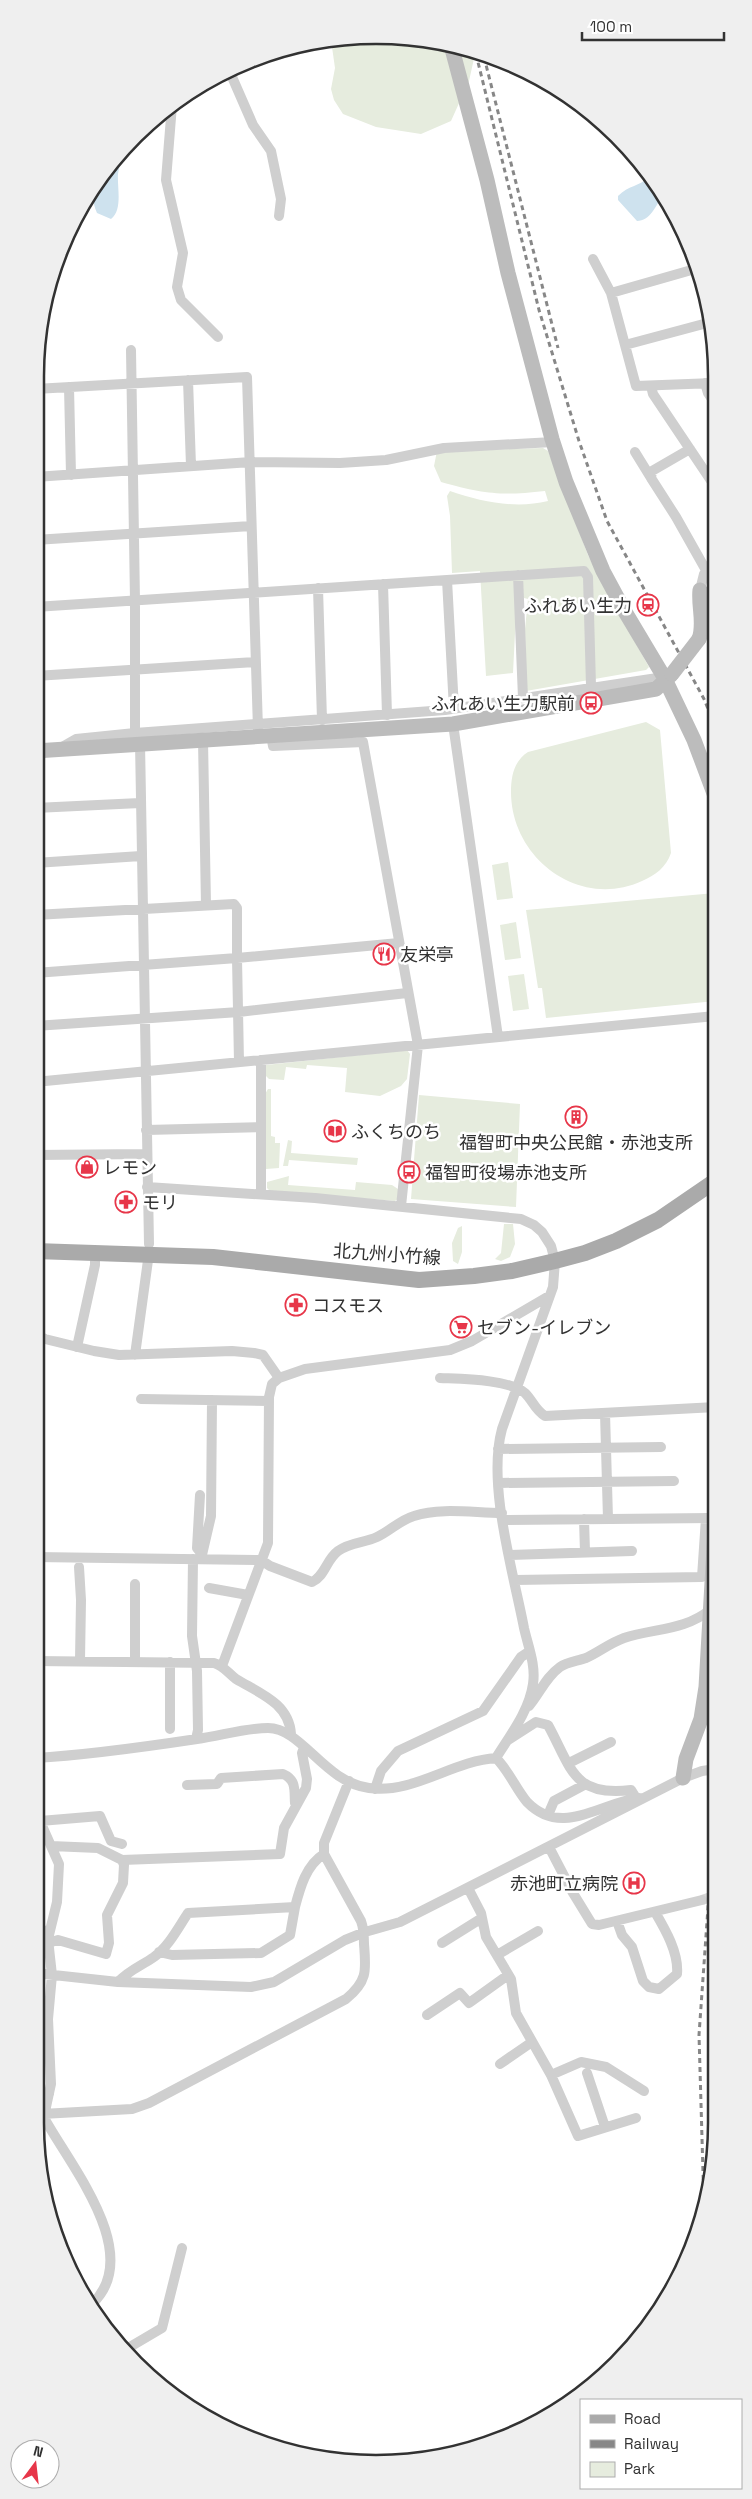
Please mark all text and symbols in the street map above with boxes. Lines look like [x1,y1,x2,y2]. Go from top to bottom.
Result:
scale bar [582,10,724,42]
text: 100 m [590,17,632,36]
station icon: ふれあい生力 [636,593,660,617]
place label: ふれあい生力 [524,594,632,617]
bus stop icon: ふれあい生力駅前 [579,691,603,715]
place label: ふれあい生力駅前 [431,692,575,715]
restaurant icon: 友栄亭 [372,942,396,966]
place label: 友栄亭 [400,943,454,966]
building icon: 福智町中央公民館・赤池支所 [564,1105,588,1129]
library icon: ふくちのち [323,1119,347,1143]
place label: ふくちのち [351,1120,441,1143]
place label: 福智町中央公民館・赤池支所 [459,1131,693,1154]
shop icon: レモン [75,1155,99,1179]
place label: レモン [103,1156,157,1179]
bus stop icon: 福智町役場赤池支所 [397,1160,421,1184]
place label: 福智町役場赤池支所 [425,1161,587,1184]
pharmacy icon: モリ [114,1190,138,1214]
place label: モリ [142,1191,178,1214]
street label: 北九州小竹線 [332,1239,442,1269]
pharmacy icon: コスモス [284,1293,308,1317]
place label: コスモス [312,1294,384,1317]
supermarket icon: セブン-イレブン [449,1315,473,1339]
place label: セブン-イレブン [477,1316,611,1339]
hospital icon: 赤池町立病院 [622,1871,646,1895]
place label: 赤池町立病院 [510,1872,618,1895]
legend [580,2399,742,2489]
text: Road [624,2409,661,2428]
text: Railway [624,2434,679,2453]
north arrow [10,2439,60,2489]
text: N [31,2442,45,2461]
text: Park [624,2459,655,2478]

